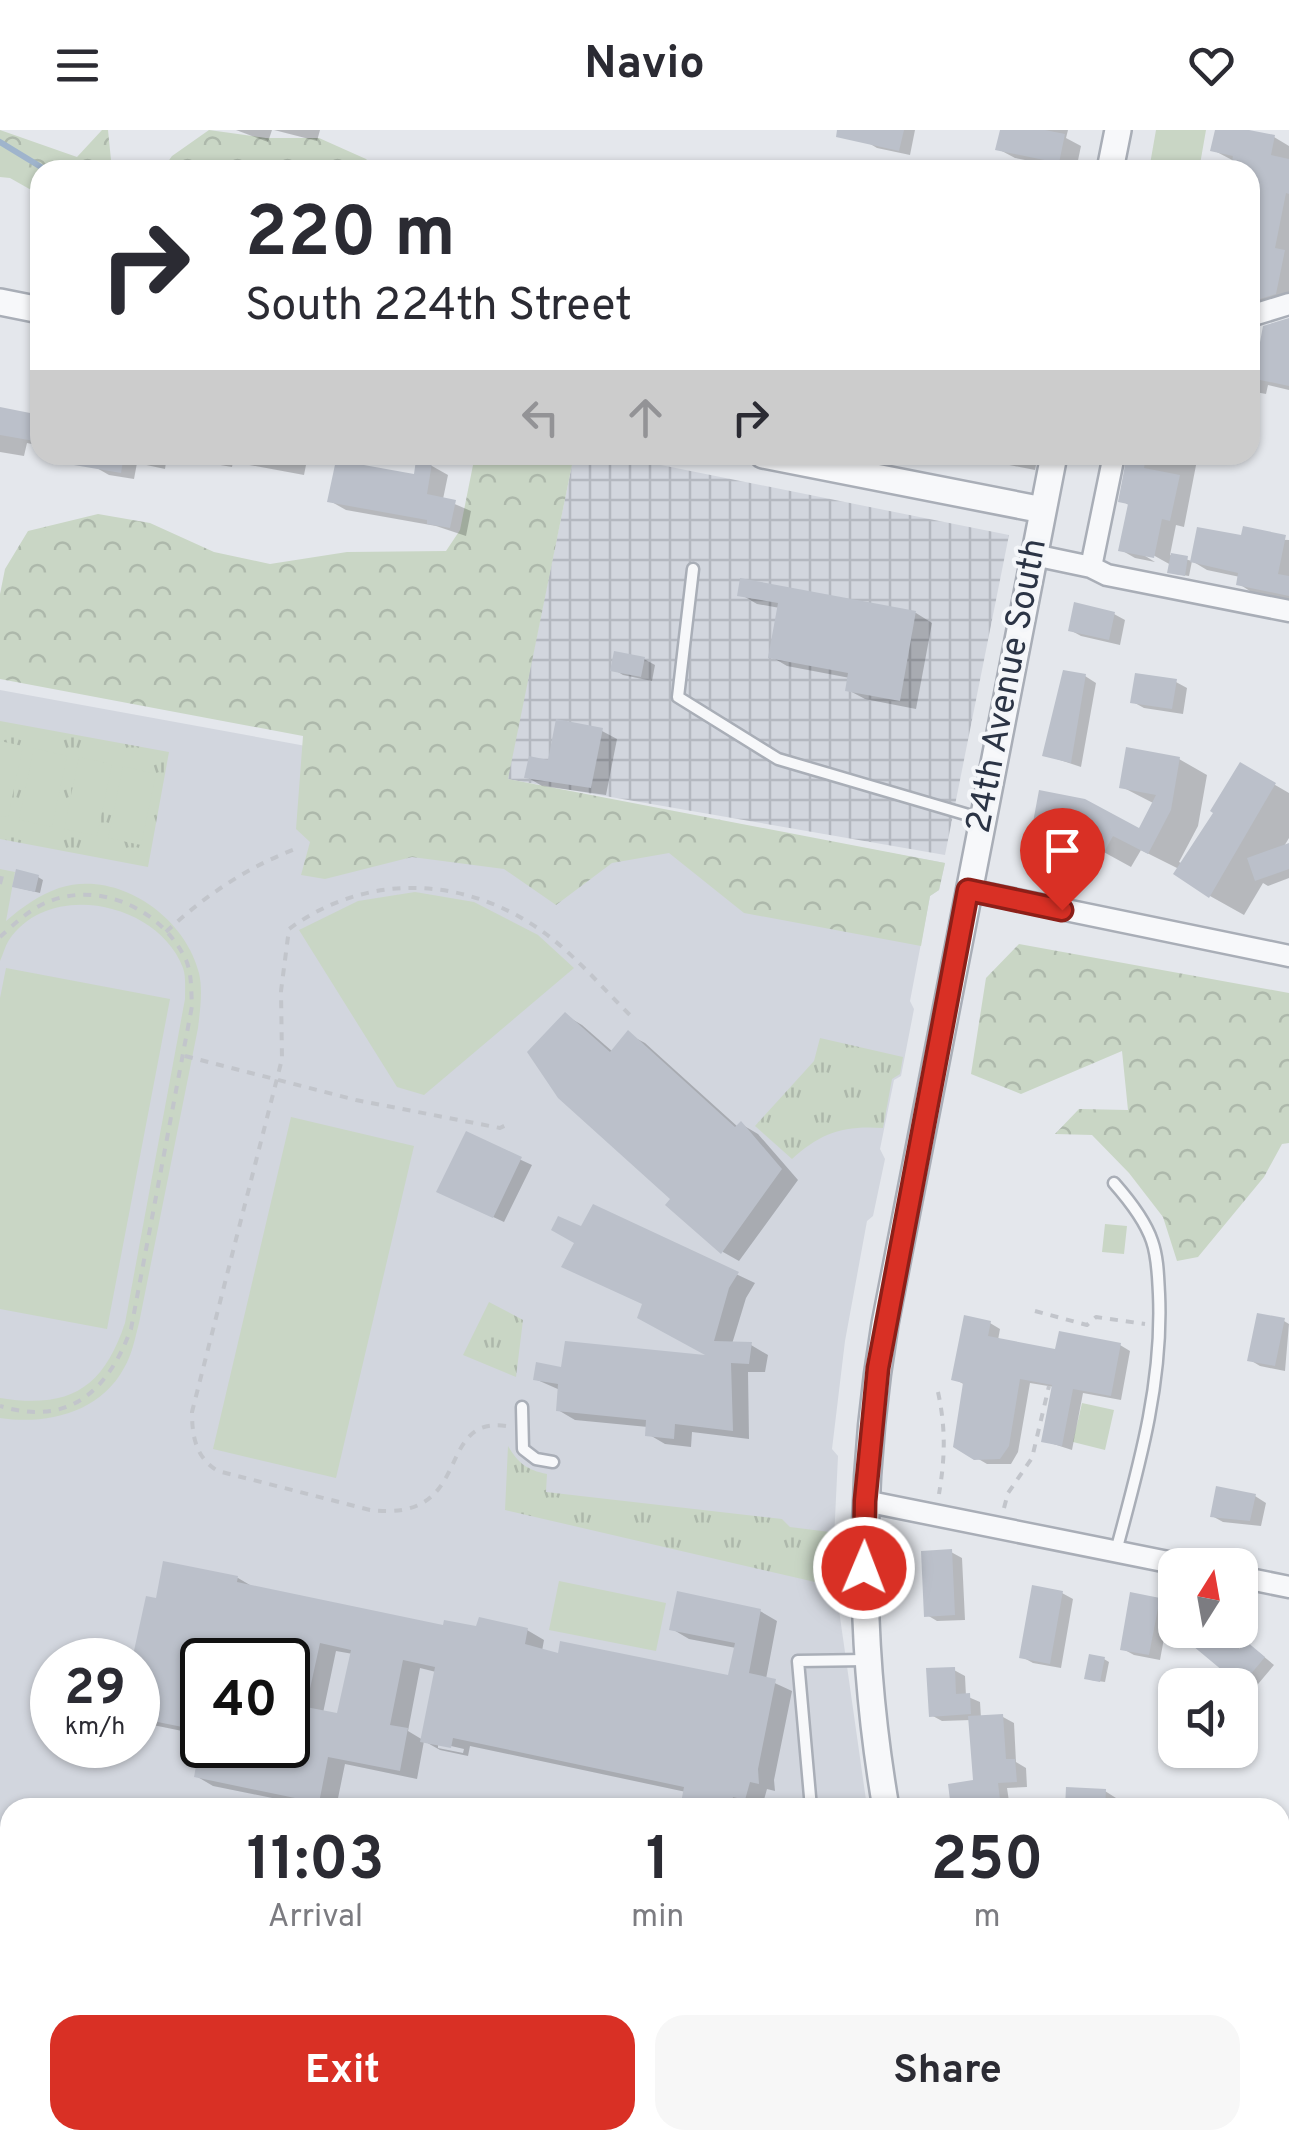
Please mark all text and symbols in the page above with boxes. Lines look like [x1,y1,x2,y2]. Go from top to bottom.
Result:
text: Navio [584,37,705,94]
icon: menu [50,38,105,93]
icon: heart [1184,38,1239,93]
text: 220 m [245,192,455,281]
icon: right [80,200,210,330]
text: South 224th Street [245,279,632,336]
icon: left [513,390,568,445]
icon: ahead [618,390,673,445]
icon: right [723,390,778,445]
street label: 24th Avenue South [958,535,1058,837]
pin [1020,808,1105,911]
icon: arrive [1035,823,1090,878]
position arrow [812,1516,916,1620]
north arrow [1158,1548,1258,1648]
map controls [1158,1548,1258,1768]
speed limit sign: 40 [180,1638,310,1768]
text: 29 [64,1659,126,1722]
button: sound [1158,1668,1258,1768]
text: km/h [65,1712,125,1744]
text: 11:03 [247,1825,385,1901]
text: 1 [646,1825,670,1901]
text: 250 [931,1825,1043,1901]
text: Arrival [268,1898,363,1938]
text: min [631,1898,684,1938]
text: m [974,1898,1001,1938]
button: Exit [50,2015,635,2130]
button: Share [655,2015,1240,2130]

